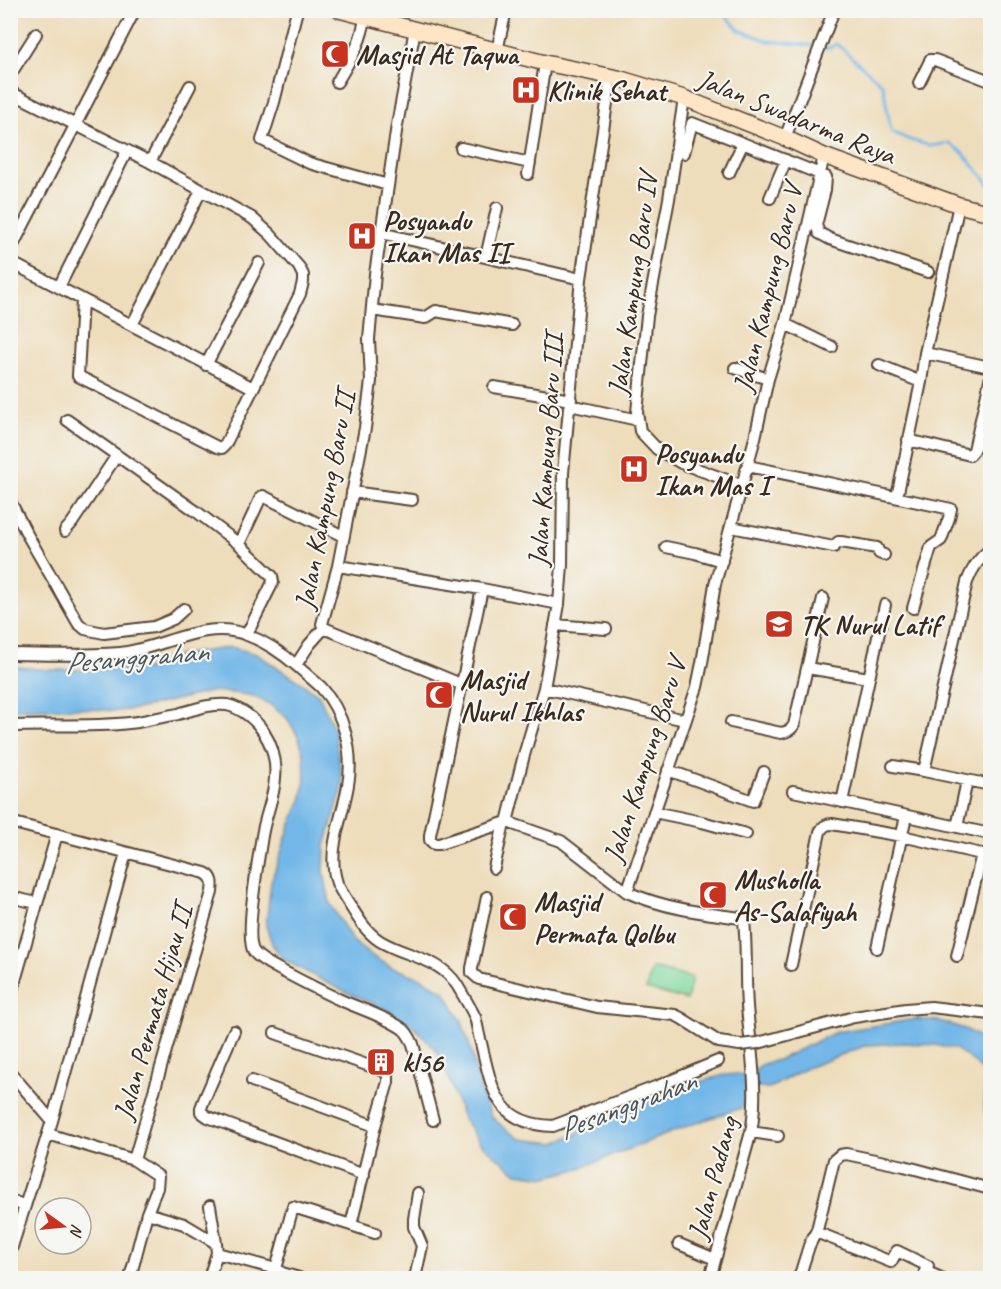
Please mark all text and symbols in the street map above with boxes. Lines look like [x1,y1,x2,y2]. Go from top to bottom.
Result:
place label: Masjid At Taqwa [356,37,520,72]
mosque icon: Masjid At Taqwa [319,38,351,70]
street label: Jalan Swadarma Raya [691,60,902,173]
place label: Klinik Sehat [547,73,670,108]
hospital icon: Klinik Sehat [510,74,542,106]
street label: Jalan Kampung Baru IV [599,166,666,399]
street label: Jalan Kampung Baru V [724,176,811,397]
place label: Posyandu Ikan Mas II [383,203,515,270]
hospital icon: Posyandu Ikan Mas II [346,220,378,252]
street label: Jalan Kampung Baru III [520,327,571,570]
street label: Jalan Kampung Baru II [286,382,364,614]
place label: Posyandu Ikan Mas I [655,436,776,503]
hospital icon: Posyandu Ikan Mas I [618,453,650,485]
place label: TK Nurul Latif [800,607,946,642]
school or university icon: TK Nurul Latif [763,608,795,640]
water label: Pesanggrahan [63,632,212,682]
street label: Jalan Kampung Baru V [594,649,696,869]
place label: Masjid Nurul Ikhlas [460,662,586,729]
mosque icon: Masjid Nurul Ikhlas [423,679,455,711]
place label: Musholla As-Salafiyah [734,862,858,930]
mosque icon: Musholla As-Salafiyah [697,879,729,911]
place label: Masjid Permata Qolbu [534,884,677,951]
street label: Jalan Permata Hijau II [105,895,201,1126]
mosque icon: Masjid Permata Qolbu [497,901,529,933]
place label: kl56 [402,1045,445,1080]
building icon: kl56 [365,1046,397,1078]
water label: Pesanggrahan [553,1061,703,1148]
street label: Jalan Padang [679,1111,746,1245]
north arrow [33,1196,93,1256]
text: N [65,1222,87,1240]

